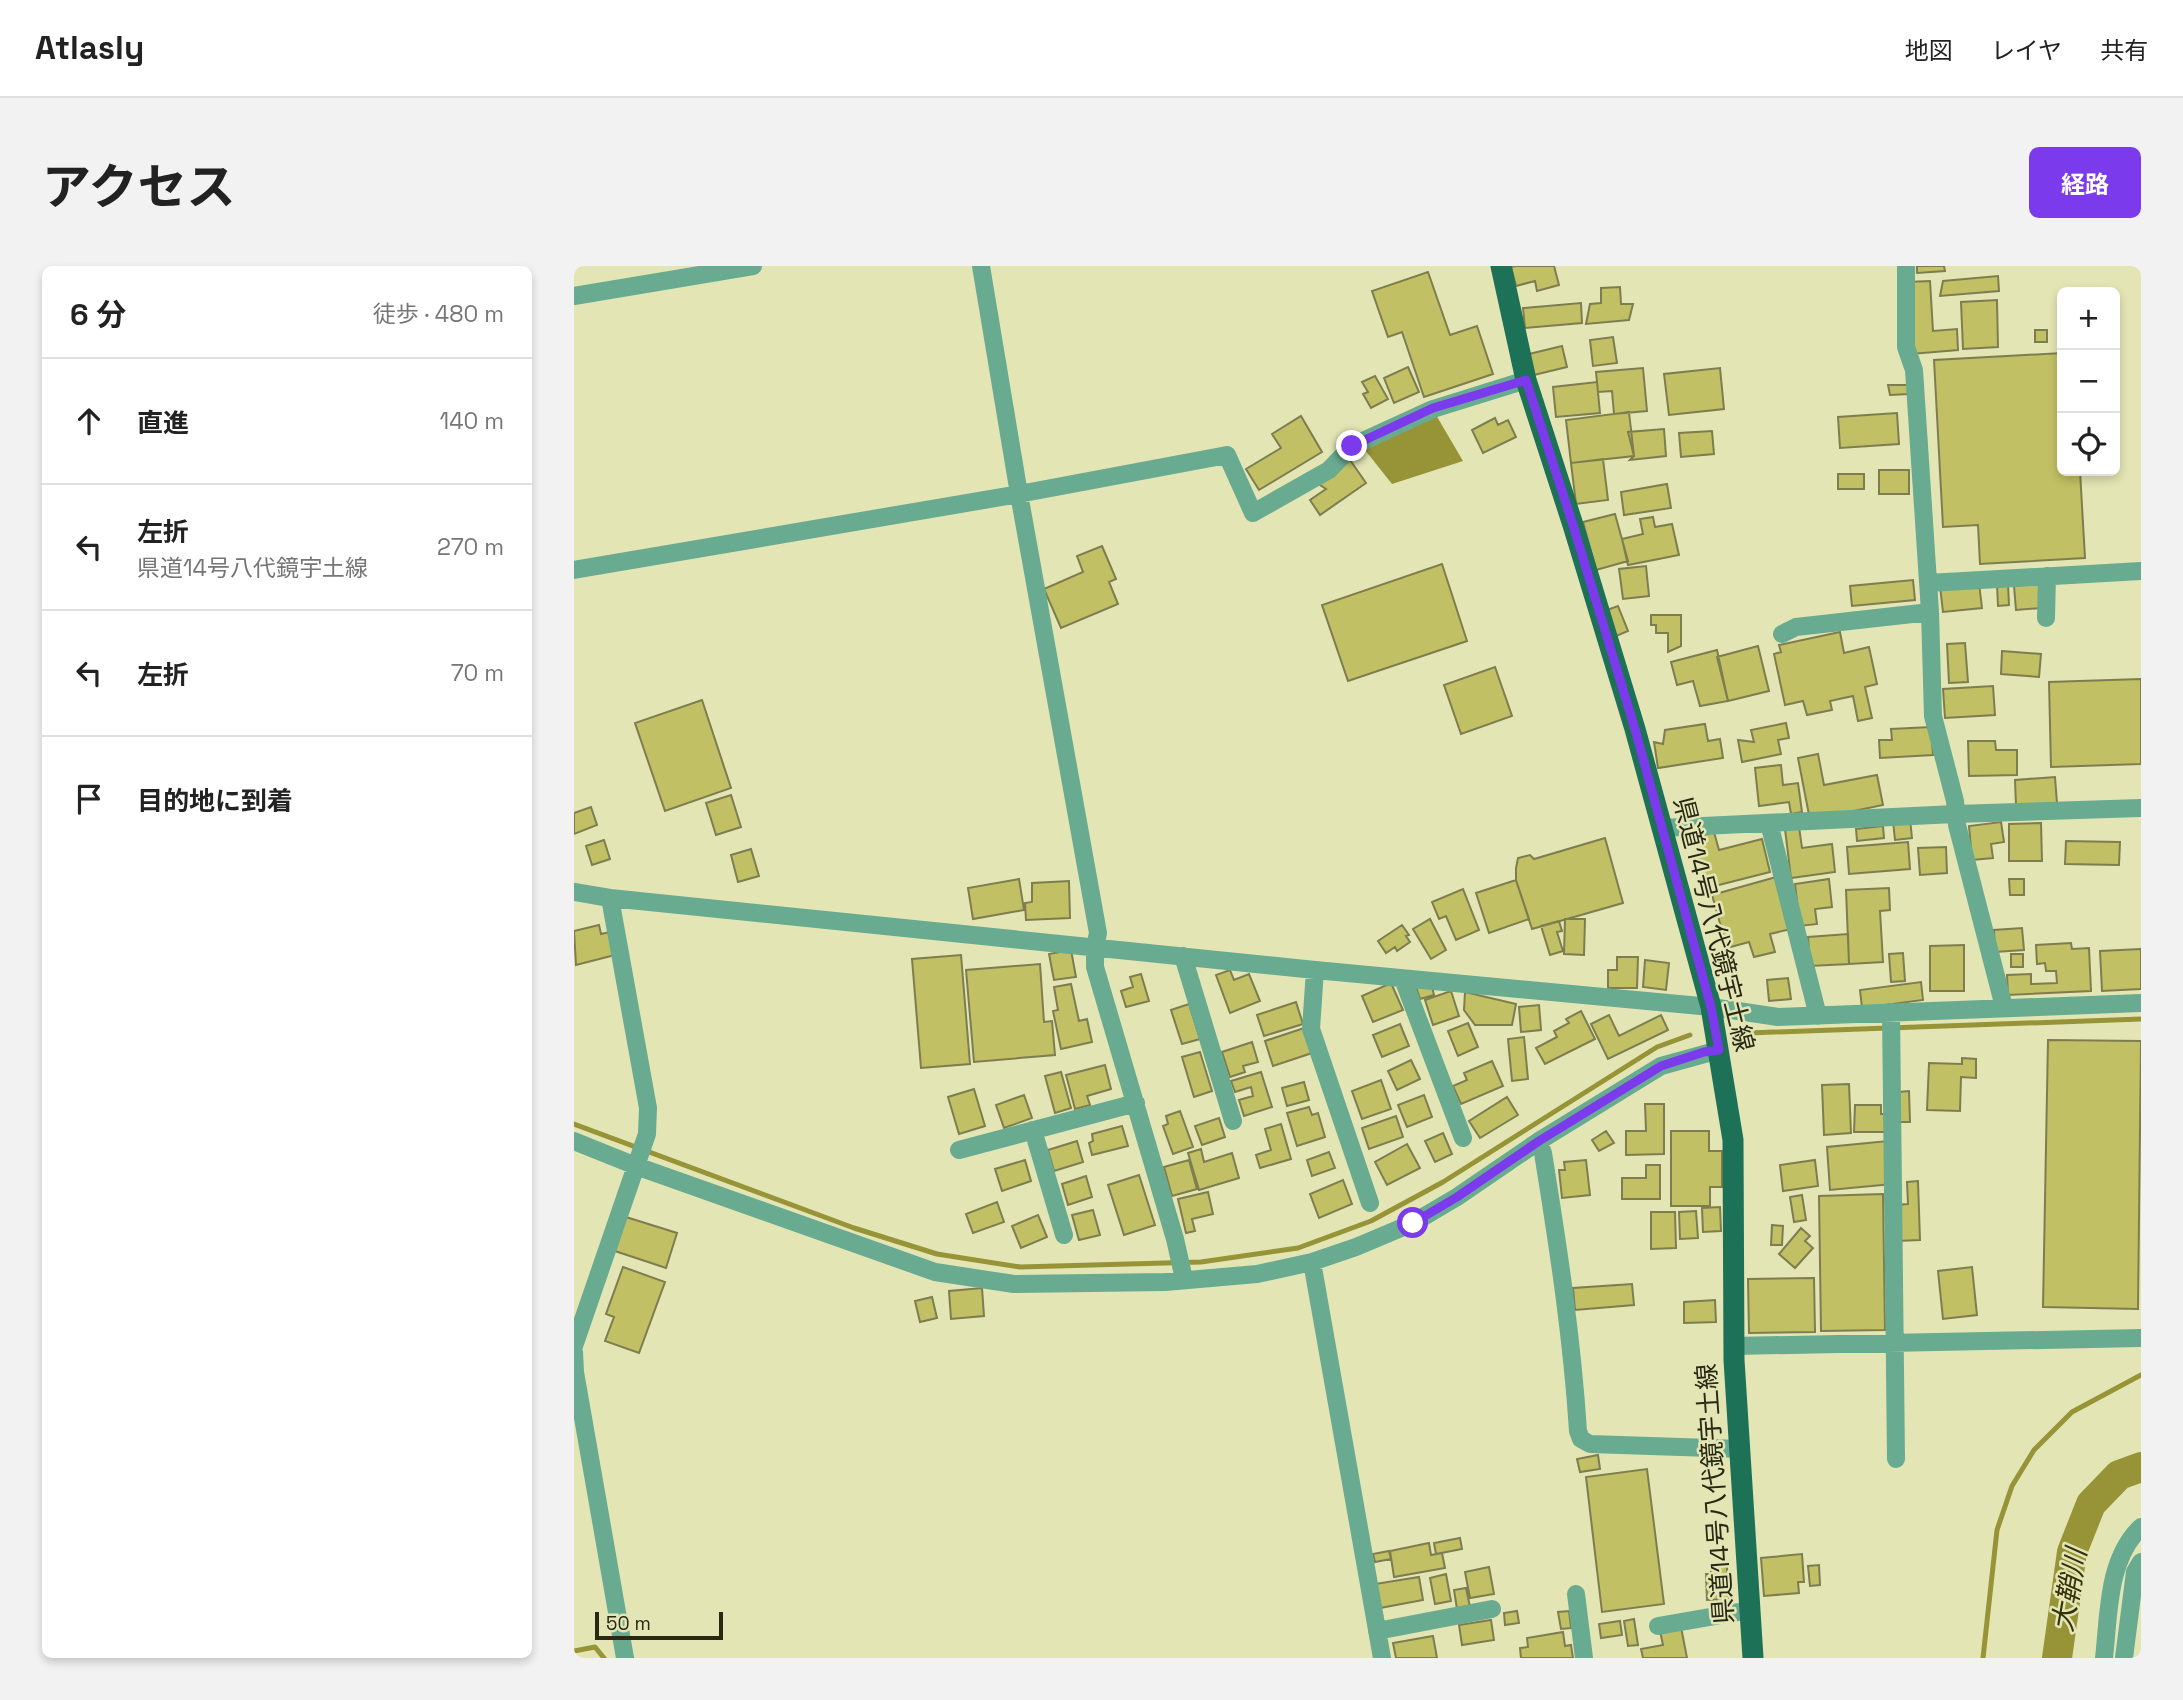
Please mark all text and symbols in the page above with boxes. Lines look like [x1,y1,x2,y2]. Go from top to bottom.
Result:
text: Atlasly [35,27,144,69]
text: 地図 [1905,35,1953,66]
text: レイヤ [1991,35,2062,66]
text: 共有 [2100,35,2148,66]
button: 経路 [2029,147,2141,218]
text: アクセス [42,156,236,218]
map controls [2057,287,2120,476]
button: + [2057,287,2120,350]
text: 6 分 [70,295,126,334]
text: 徒歩 · 480 m [373,299,504,329]
button: − [2057,350,2120,413]
icon: ahead [70,402,108,440]
text: 直進 [137,406,189,440]
text: 140 m [440,406,504,436]
button: locate [2057,413,2120,476]
route end [1336,430,1367,461]
text: 左折 [137,515,189,549]
icon: left [70,528,108,566]
text: 270 m [437,532,504,562]
text: 県道14号八代鏡宇土線 [137,553,368,583]
icon: left [70,654,108,692]
text: 左折 [137,658,189,692]
text: 70 m [451,658,504,688]
icon: arrive [70,780,108,818]
text: 目的地に到着 [137,784,293,818]
street label: 県道14号八代鏡宇土線 [1666,793,1762,1055]
route start [1397,1207,1428,1238]
street label: 県道14号八代鏡宇土線 [1689,1363,1741,1625]
water label: 大鞘川 [2044,1543,2095,1634]
scale bar [595,1609,723,1641]
text: 50 m [606,1611,651,1636]

